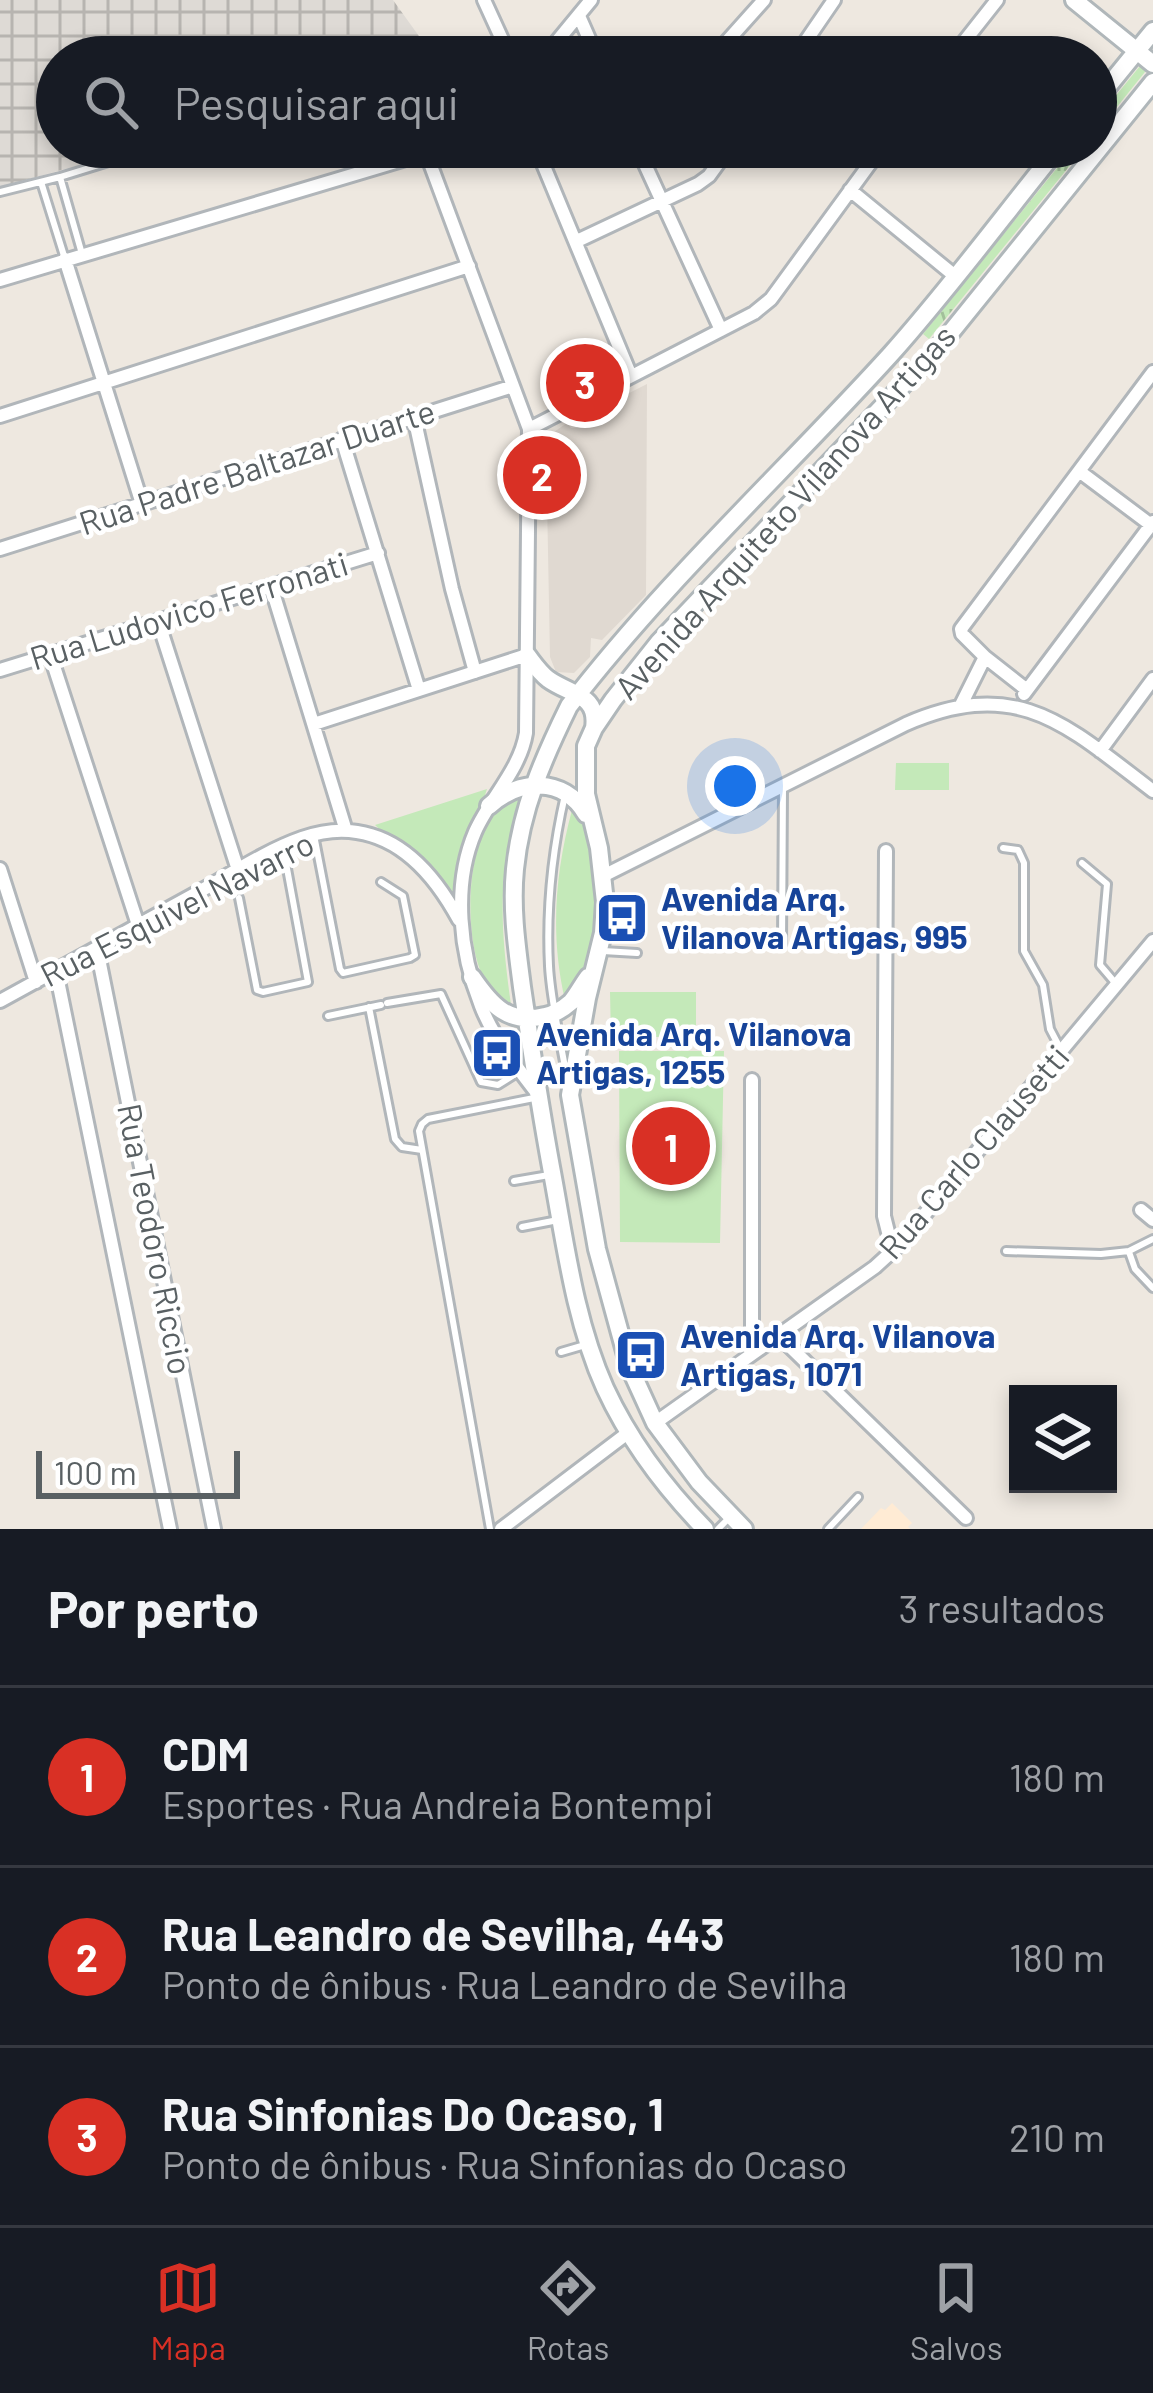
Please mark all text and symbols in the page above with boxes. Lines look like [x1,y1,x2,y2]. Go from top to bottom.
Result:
search box [36,36,1117,168]
icon: search [78,69,144,135]
text: Pesquisar aqui [174,75,459,129]
street label: Avenida Arquiteto Vilanova Artigas [606,316,963,707]
pin: 3 [546,338,624,428]
street label: Rua Padre Baltazar Duarte [74,390,440,543]
pin: 2 [503,430,581,520]
street label: Rua Ludovico Ferronati [25,543,353,678]
your location [705,756,765,816]
street label: Rua Esquivel Navarro [33,822,320,994]
place label: Avenida Arq. Vilanova Artigas, 995 [661,878,968,956]
bus stop icon: Avenida Arq. Vilanova Artigas, 995 [594,890,650,946]
place label: Avenida Arq. Vilanova Artigas, 1255 [536,1013,851,1091]
bus stop icon: Avenida Arq. Vilanova Artigas, 1255 [469,1025,525,1081]
street label: Rua Carlo Clausetti [870,1036,1077,1266]
street label: Rua Teodoro Riccio [110,1100,202,1378]
pin: 1 [632,1101,710,1191]
place label: Avenida Arq. Vilanova Artigas, 1071 [680,1315,995,1393]
bus stop icon: Avenida Arq. Vilanova Artigas, 1071 [613,1327,669,1383]
map controls [1009,1385,1117,1493]
button: layers [1009,1385,1117,1493]
scale bar [36,1445,240,1498]
text: 100 m [54,1452,137,1492]
text: Por perto [48,1577,259,1638]
text: 3 resultados [899,1584,1105,1631]
text: CDM [162,1726,249,1780]
text: 1 [80,1753,94,1800]
text: 180 m [1009,1753,1105,1800]
text: Esportes · Rua Andreia Bontempi [162,1780,714,1827]
text: Rua Leandro de Sevilha, 443 [162,1906,725,1960]
text: 2 [76,1933,98,1980]
text: 180 m [1009,1933,1105,1980]
text: Ponto de ônibus · Rua Leandro de Sevilha [162,1960,847,2007]
text: Rua Sinfonias Do Ocaso, 1 [162,2086,664,2140]
text: 3 [76,2113,98,2160]
text: 210 m [1009,2113,1105,2160]
text: Ponto de ônibus · Rua Sinfonias do Ocaso [162,2140,848,2187]
tab: Mapa [150,2255,226,2367]
tab: Rotas [527,2255,609,2367]
tab: Salvos [910,2255,1003,2367]

